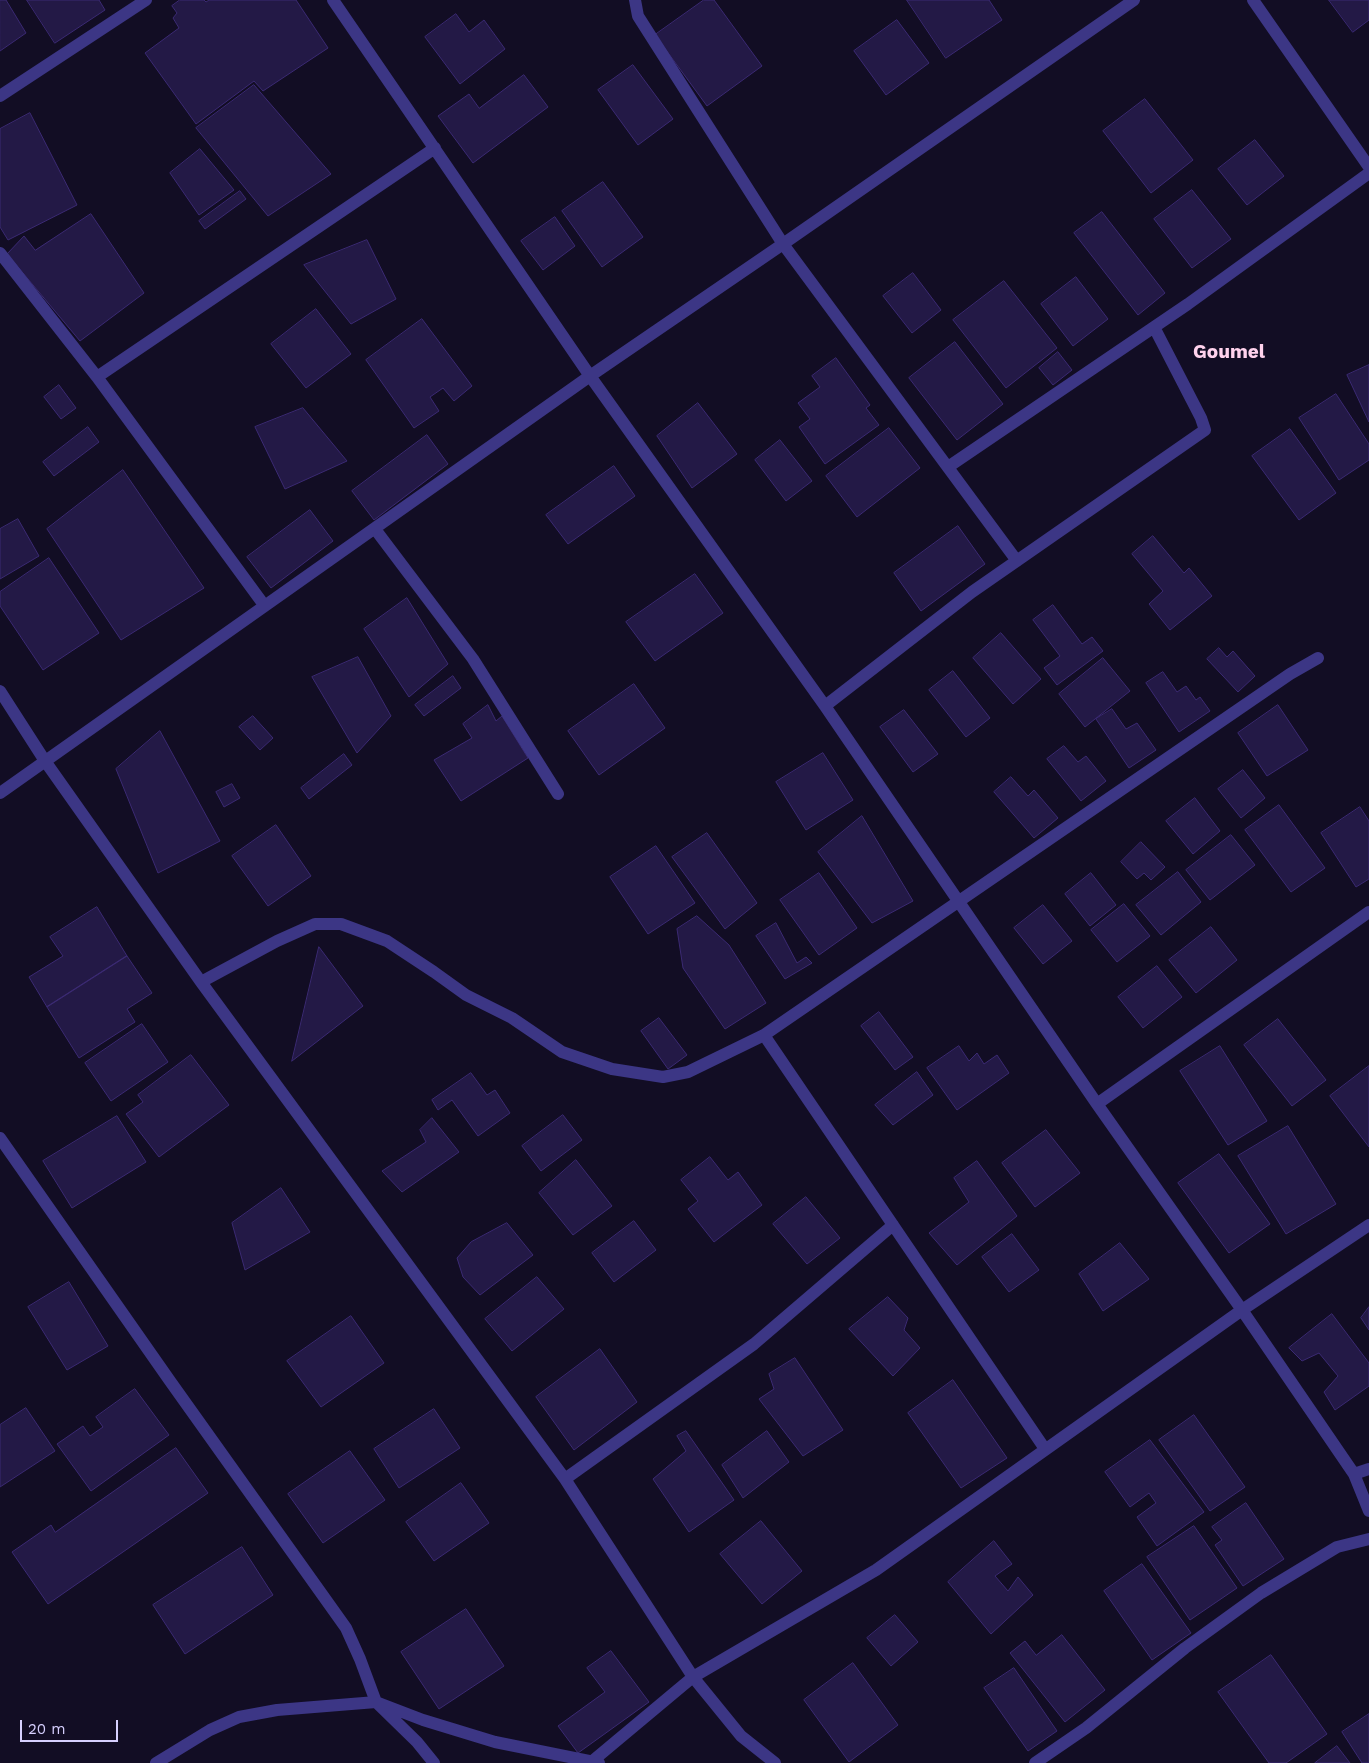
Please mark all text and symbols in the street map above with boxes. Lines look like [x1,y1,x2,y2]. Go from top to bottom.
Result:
district label: Goumel [1193,341,1265,363]
scale bar [22,1710,120,1742]
text: 20 m [28,1720,66,1738]

